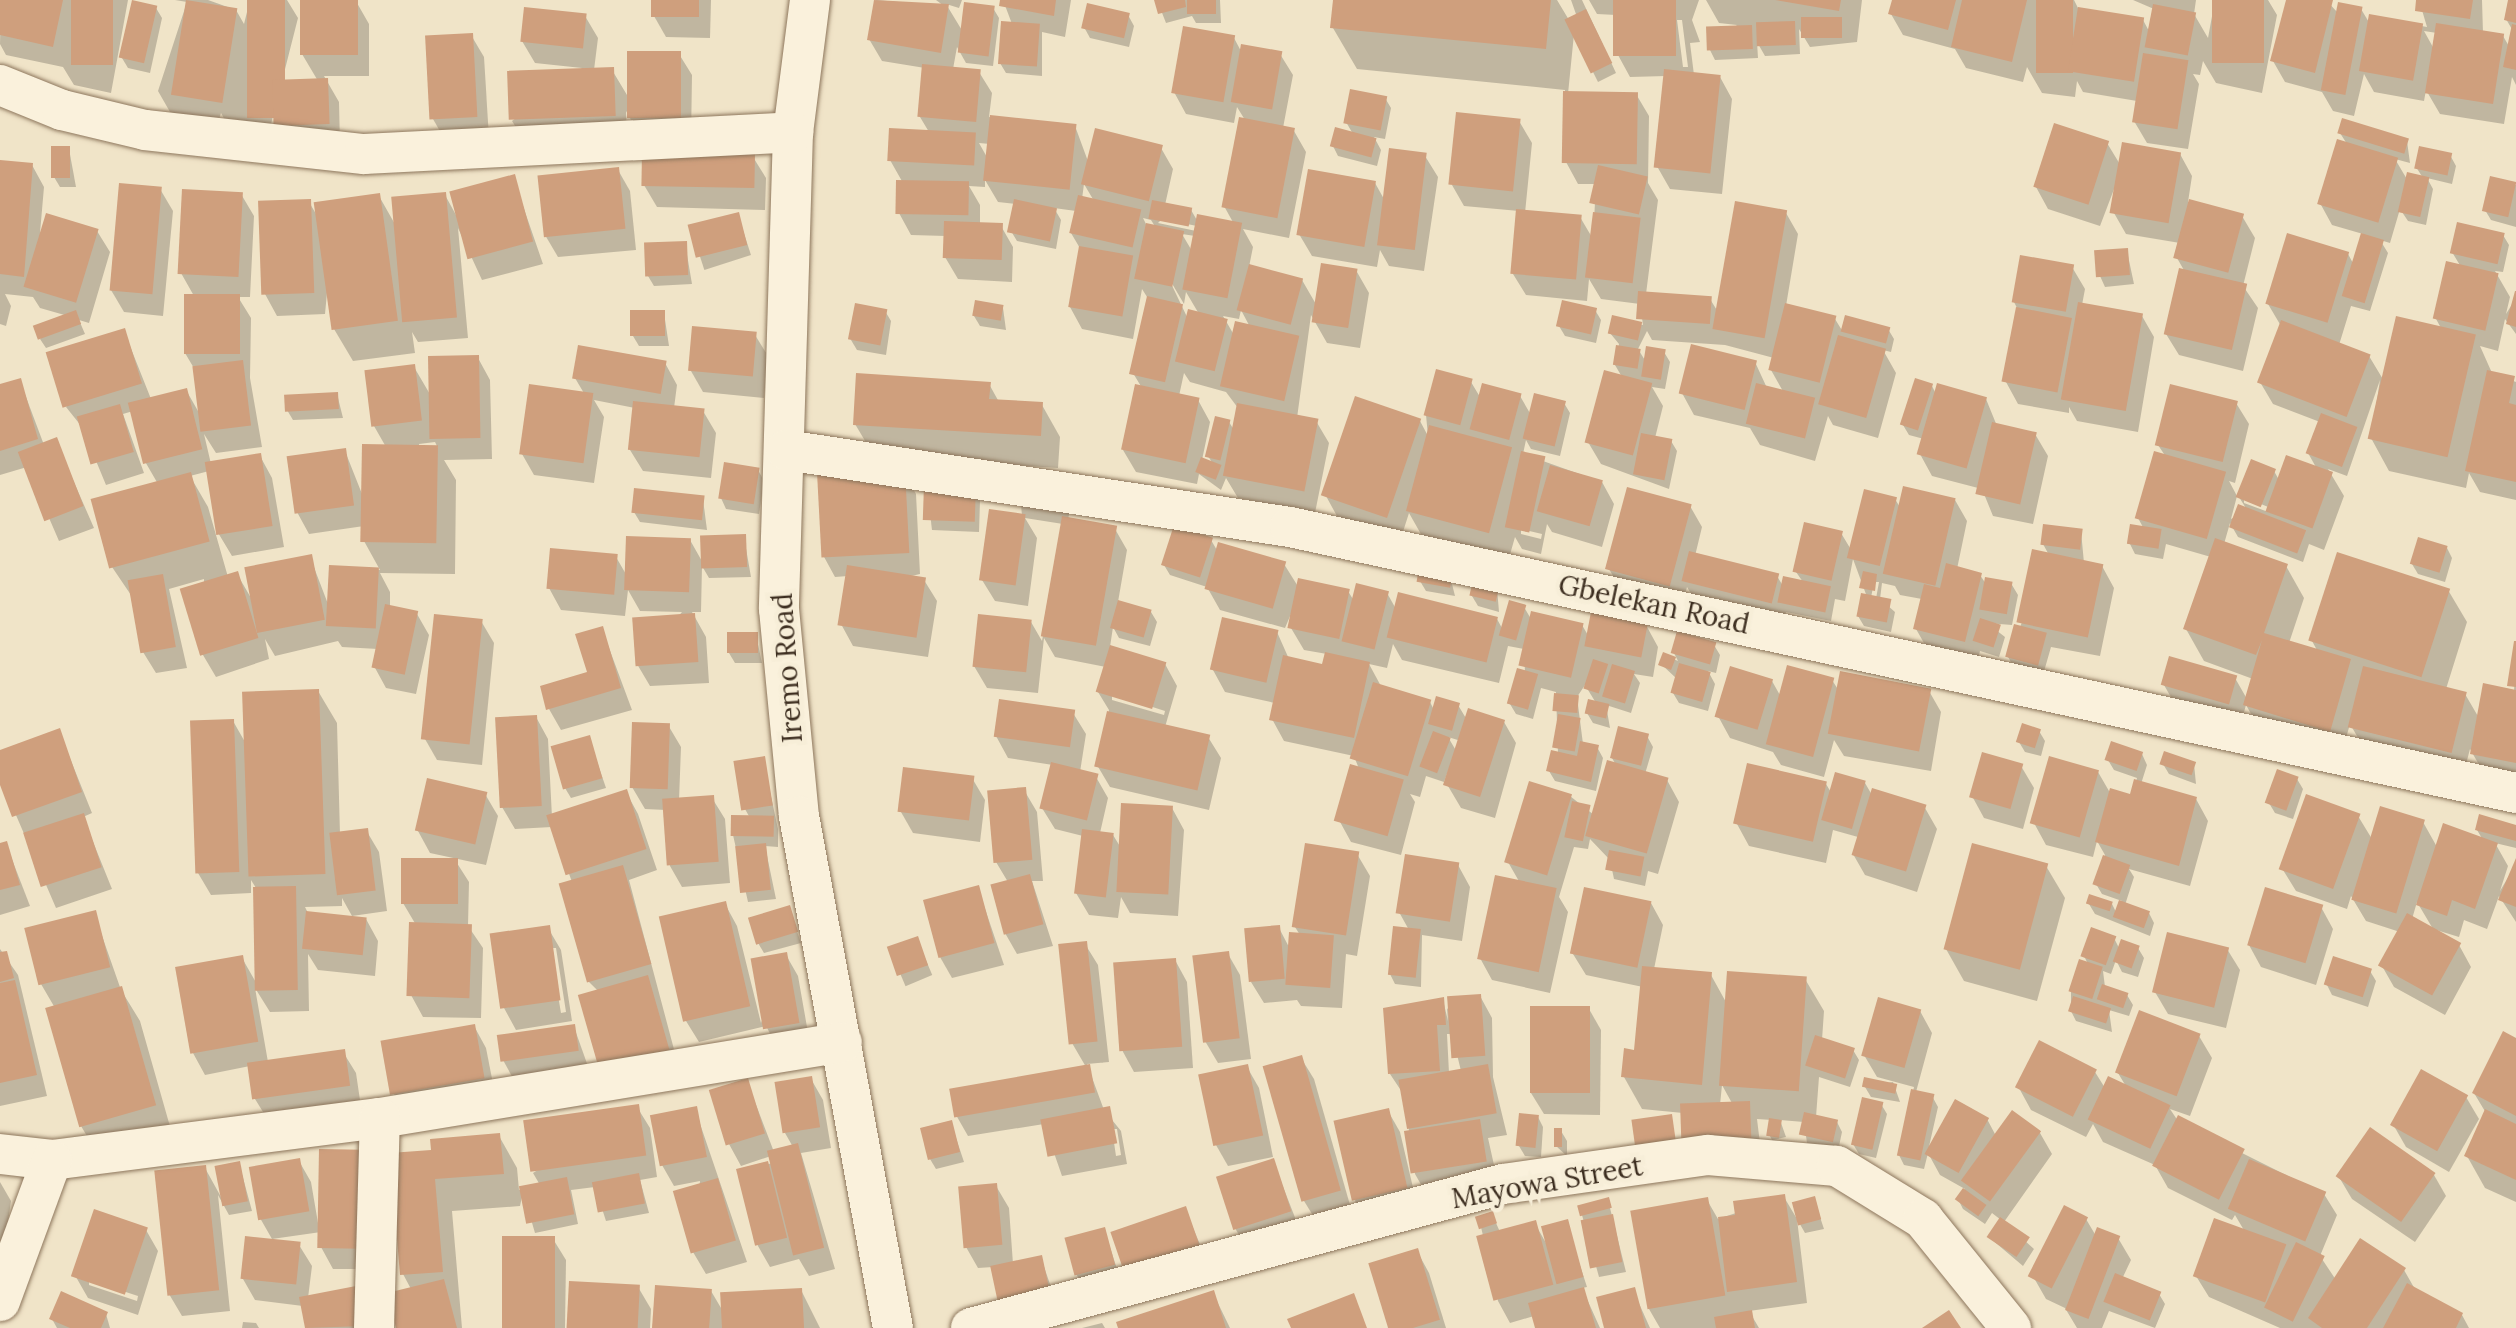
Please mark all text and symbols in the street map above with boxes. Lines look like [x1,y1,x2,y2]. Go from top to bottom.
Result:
street label: Gbelekan Road [1555,567,1753,641]
street label: Iremo Road [765,592,809,744]
street label: Mayowa Street [1449,1149,1645,1215]

